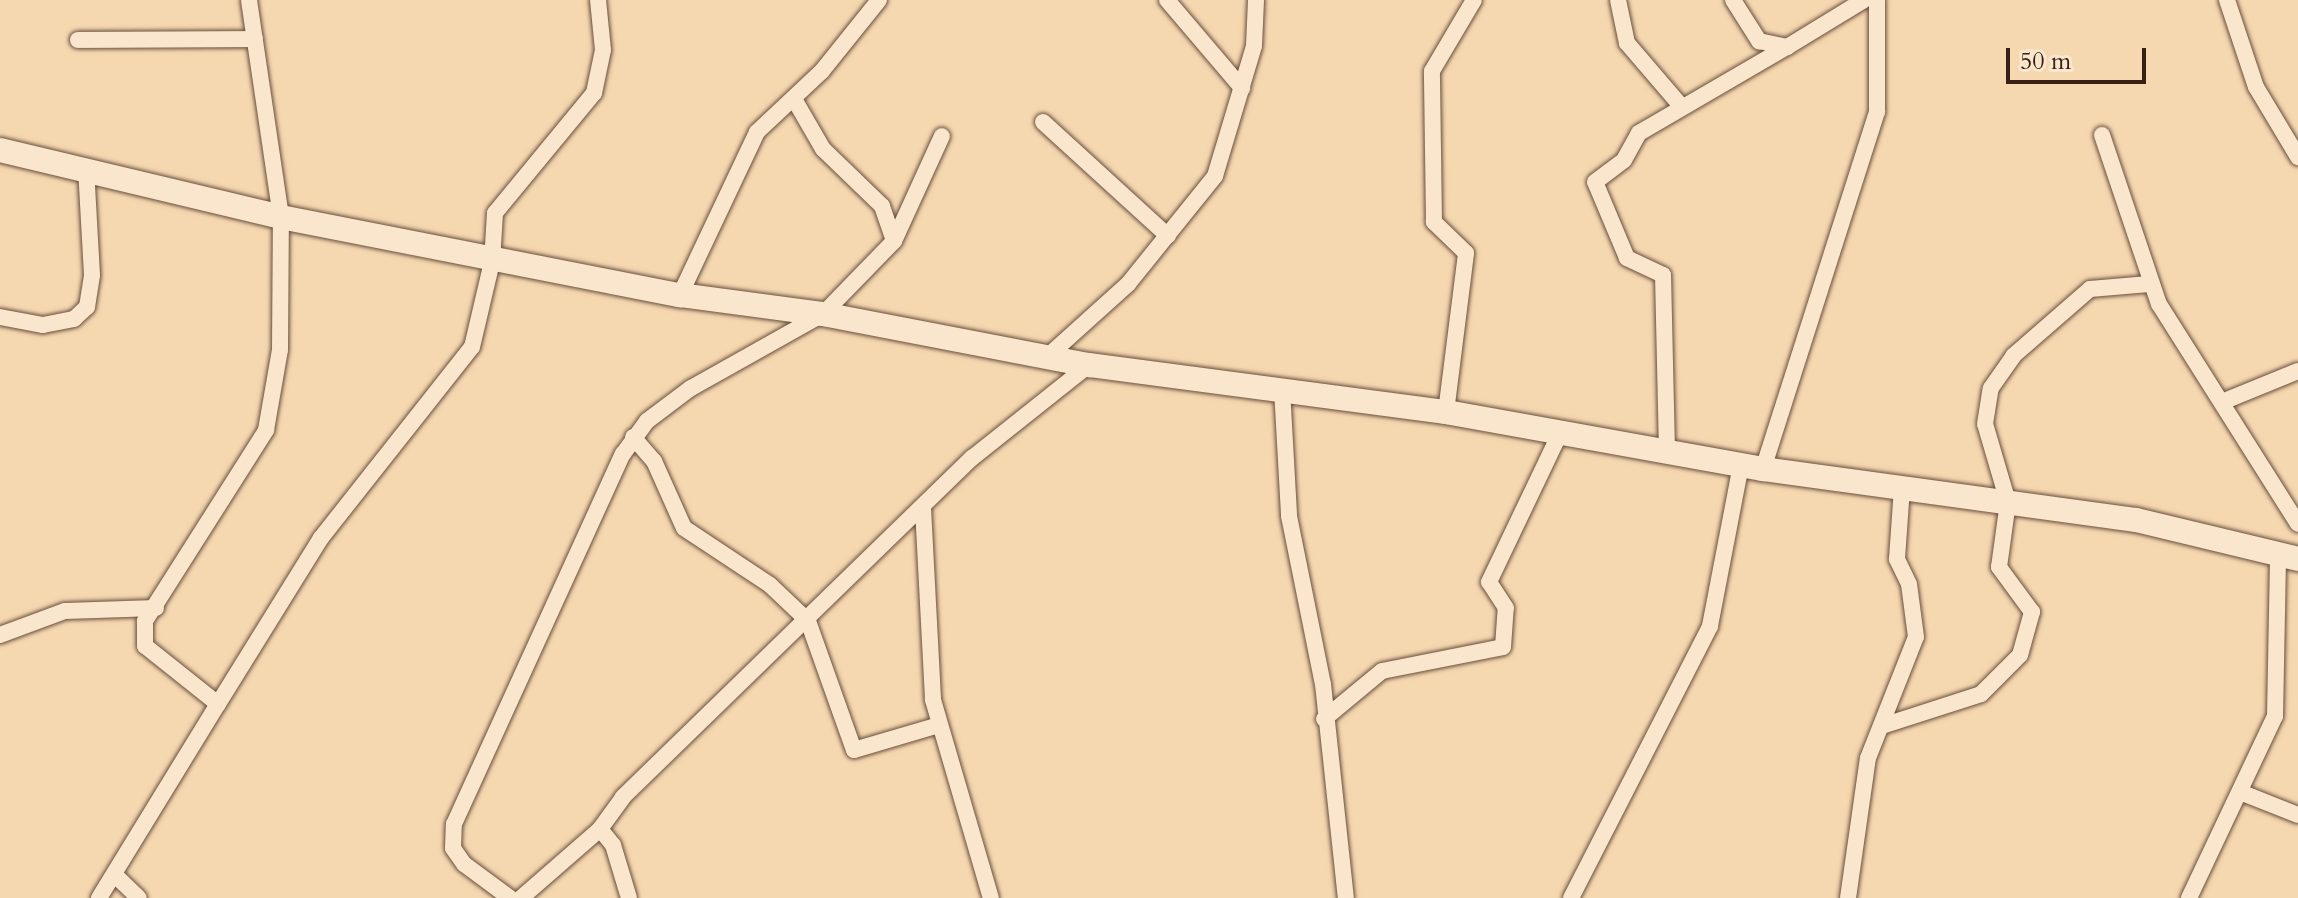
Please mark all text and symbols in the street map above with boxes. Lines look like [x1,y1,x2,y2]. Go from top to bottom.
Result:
scale bar [2010,32,2150,82]
text: 50 m [2020,45,2071,78]

